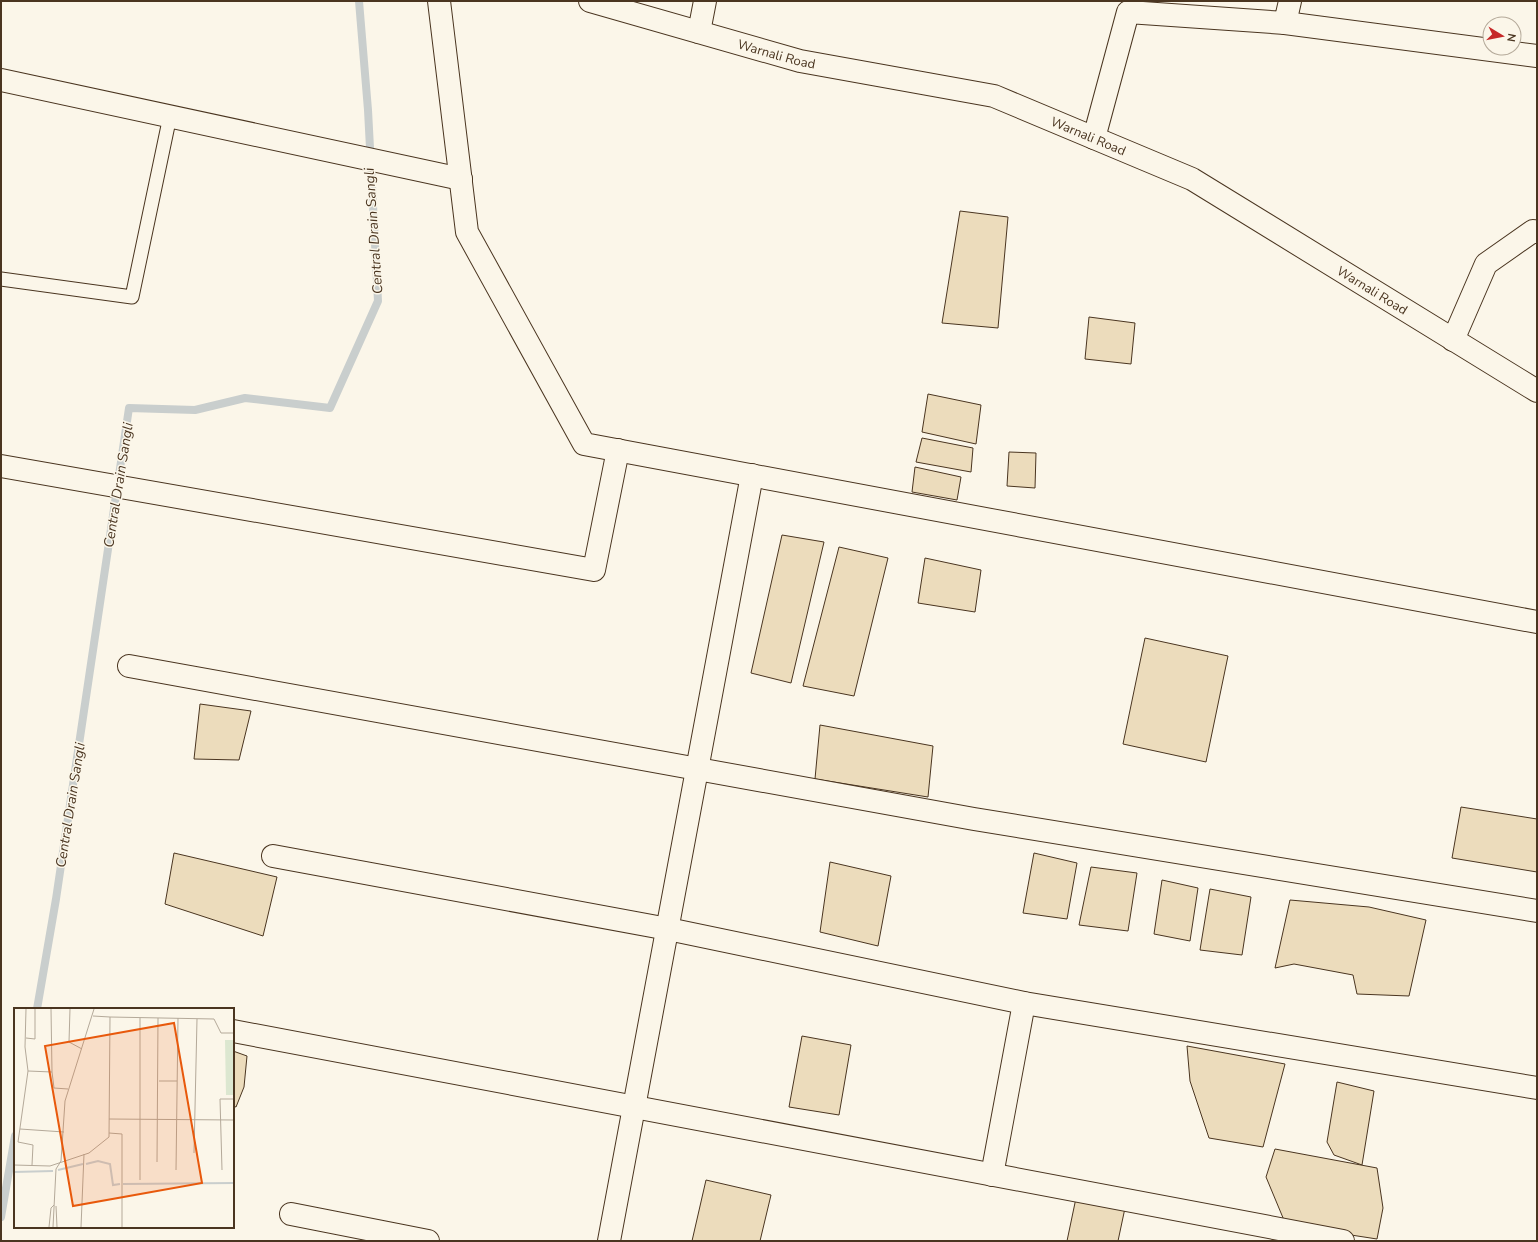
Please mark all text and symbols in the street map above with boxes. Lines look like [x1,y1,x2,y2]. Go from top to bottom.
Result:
north arrow [1482,16,1522,56]
text: N [1503,32,1519,43]
street label: Warnali Road [735,36,817,74]
street label: Warnali Road [1048,113,1128,160]
water label: Central Drain Sangli [360,166,387,295]
street label: Warnali Road [1333,262,1411,319]
water label: Central Drain Sangli [99,420,138,549]
water label: Central Drain Sangli [51,740,90,869]
inset map [14,1008,234,1228]

